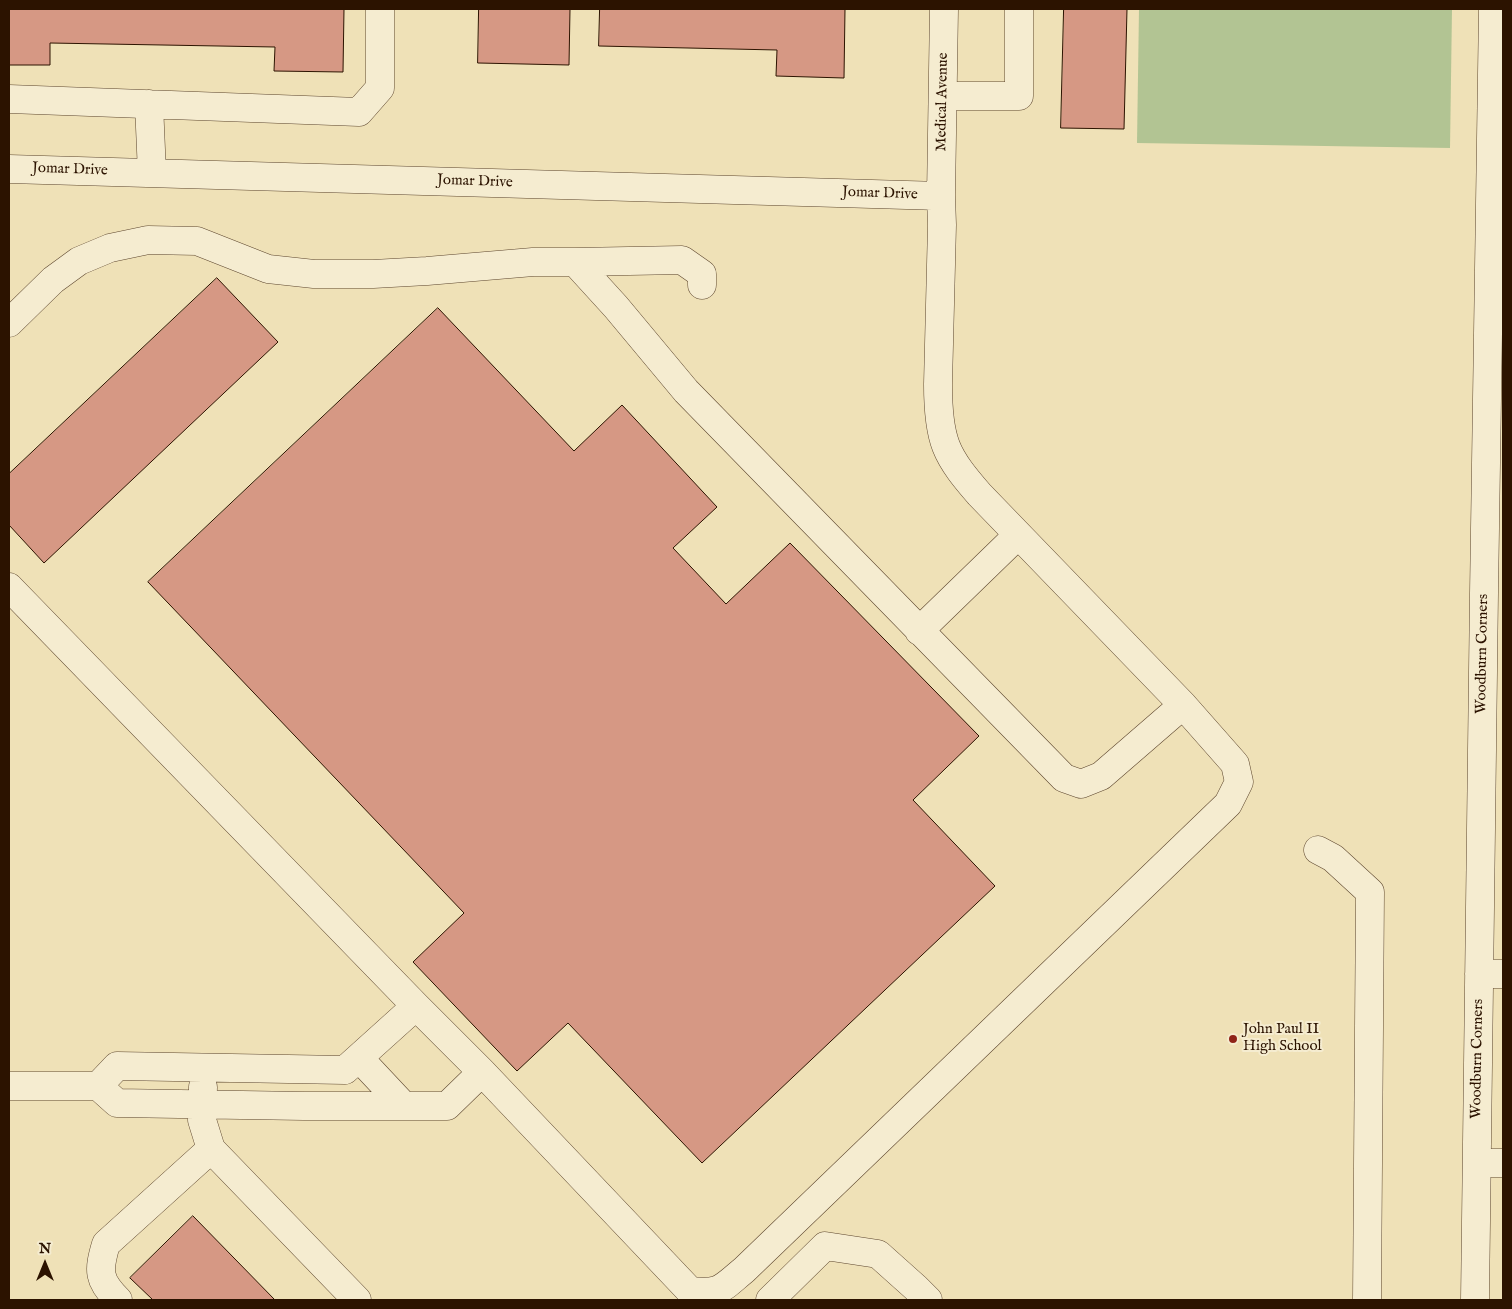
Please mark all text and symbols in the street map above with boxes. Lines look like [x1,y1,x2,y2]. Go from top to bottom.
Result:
street label: Medical Avenue [933,52,953,152]
street label: Jomar Drive [32,160,108,180]
street label: Jomar Drive [437,172,513,192]
street label: Jomar Drive [842,184,918,204]
street label: Woodburn Corners [1473,594,1493,714]
street label: Woodburn Corners [1468,999,1488,1119]
place label: John Paul II High School [1243,1021,1322,1056]
marker: John Paul II High School [1227,1033,1239,1045]
north arrow [20,1239,70,1289]
text: N [39,1240,51,1258]

